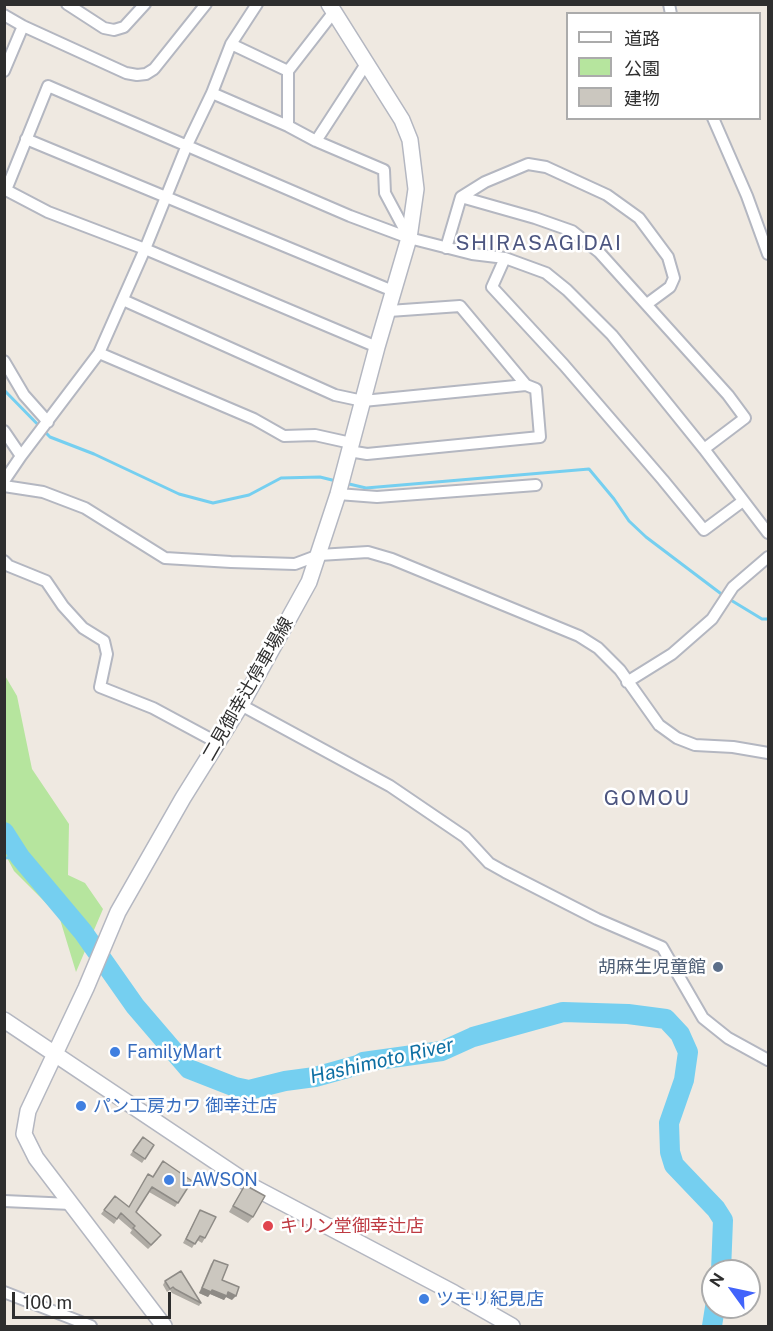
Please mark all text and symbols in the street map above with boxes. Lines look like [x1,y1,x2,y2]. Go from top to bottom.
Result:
legend [566,12,761,120]
text: 道路 [624,28,660,49]
text: 公園 [624,58,660,79]
text: 建物 [624,88,660,109]
district label: SHIRASAGIDAI [456,231,622,257]
street label: 二見御幸辻停車場線 [198,613,298,765]
district label: GOMOU [604,786,690,812]
place label: 胡麻生児童館 [598,956,706,978]
marker: 胡麻生児童館 [711,960,725,974]
water label: Hashimoto River [308,1033,456,1089]
place label: FamilyMart [127,1041,222,1063]
marker: FamilyMart [108,1045,122,1059]
place label: パン工房カワ 御幸辻店 [93,1095,277,1117]
marker: パン工房カワ 御幸辻店 [74,1099,88,1113]
place label: LAWSON [181,1169,258,1191]
marker: LAWSON [162,1173,176,1187]
place label: キリン堂御幸辻店 [280,1215,424,1237]
marker: キリン堂御幸辻店 [261,1219,275,1233]
north arrow [701,1259,761,1319]
text: N [706,1270,729,1290]
scale bar [15,1280,174,1318]
place label: ツモリ紀見店 [436,1288,544,1310]
text: 100 m [23,1292,72,1313]
marker: ツモリ紀見店 [417,1292,431,1306]

